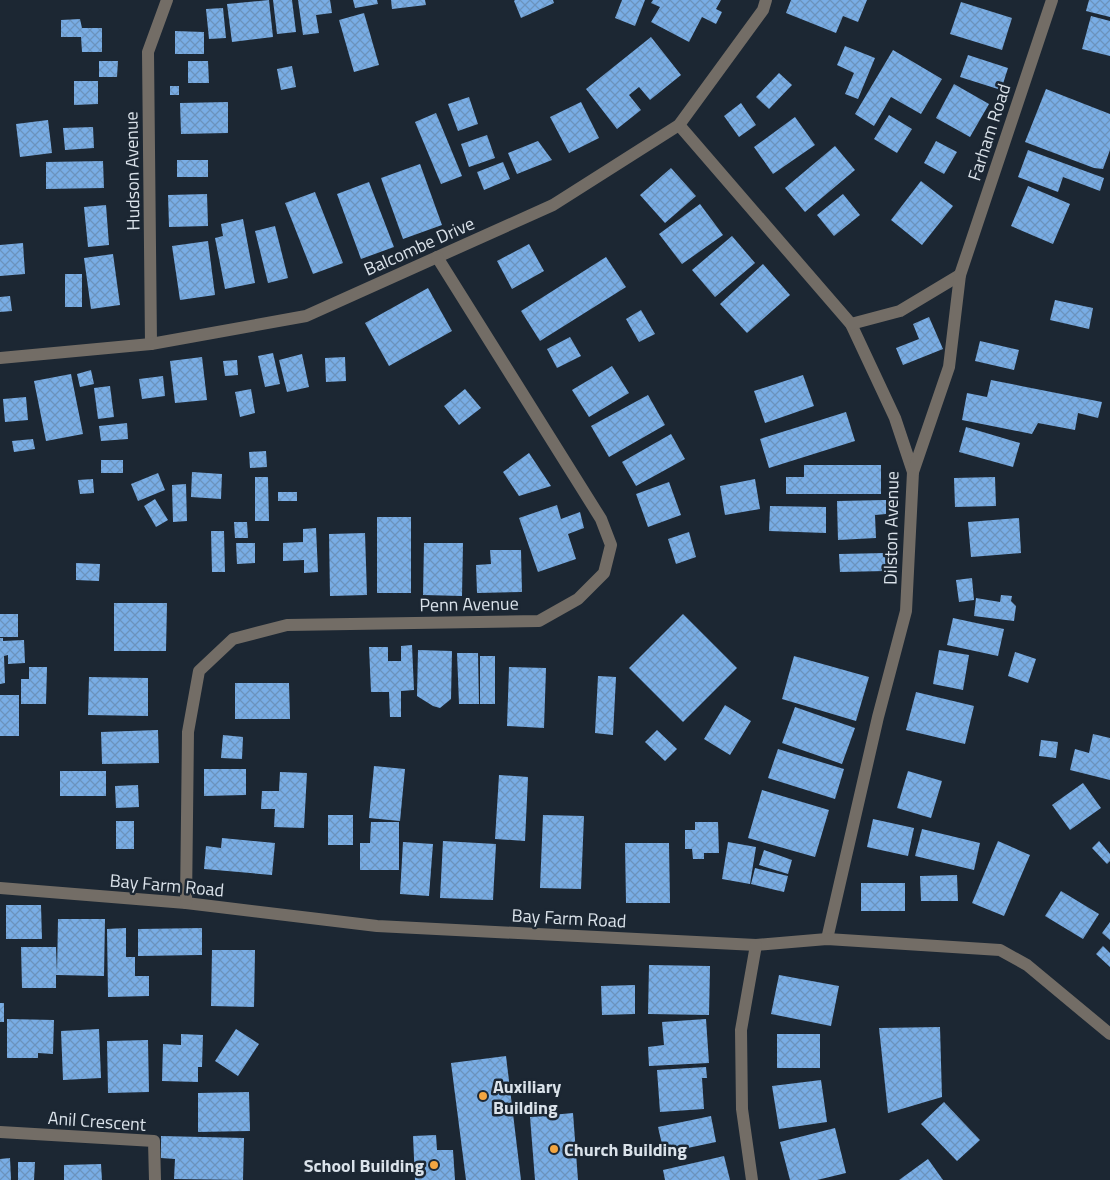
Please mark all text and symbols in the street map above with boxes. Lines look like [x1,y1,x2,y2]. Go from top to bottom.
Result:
street label: Farham Road [961,80,1017,184]
street label: Hudson Avenue [117,111,147,231]
street label: Balcombe Drive [359,210,479,282]
street label: Dilston Avenue [877,471,905,585]
street label: Penn Avenue [419,590,519,618]
street label: Bay Farm Road [109,867,225,903]
street label: Bay Farm Road [511,902,627,934]
place label: Auxiliary Building [493,1073,561,1121]
marker: Auxiliary Building [477,1090,489,1102]
street label: Anil Crescent [47,1104,148,1138]
place label: Church Building [564,1136,687,1163]
marker: Church Building [548,1143,560,1155]
place label: School Building [304,1152,424,1179]
marker: School Building [428,1159,440,1171]

